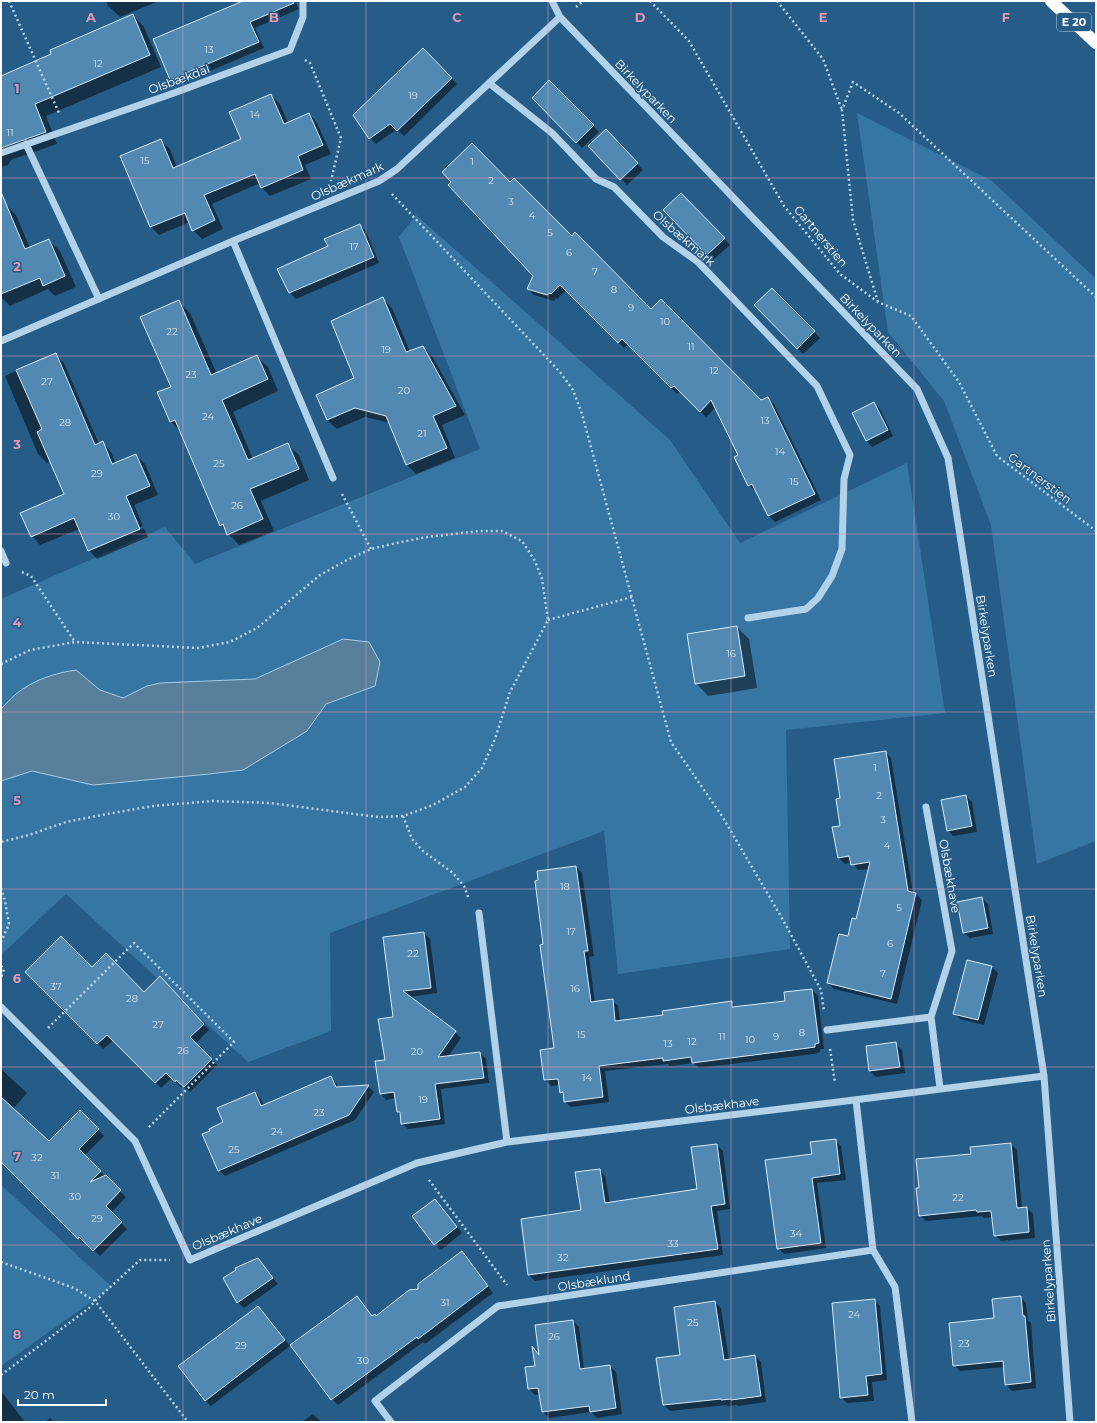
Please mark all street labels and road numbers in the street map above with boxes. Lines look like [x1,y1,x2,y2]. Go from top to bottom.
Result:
road number: E 20 [1057,13,1091,31]
street label: Birkelyparken [612,56,680,126]
street label: Olsbækdal [146,61,212,97]
street label: Olsbækmark [308,158,386,204]
street label: Gartnerstien [791,202,851,270]
street label: Olsbækmark [650,207,719,270]
street label: Birkelyparken [837,290,905,360]
street label: Gartnerstien [1005,449,1075,507]
street label: Birkelyparken [973,594,1001,678]
street label: Olsbækhave [936,838,964,914]
street label: Birkelyparken [1023,914,1051,998]
street label: Olsbækhave [684,1093,760,1117]
street label: Olsbækhave [190,1210,264,1254]
street label: Birkelyparken [1038,1239,1058,1323]
street label: Olsbæklund [556,1268,632,1294]

